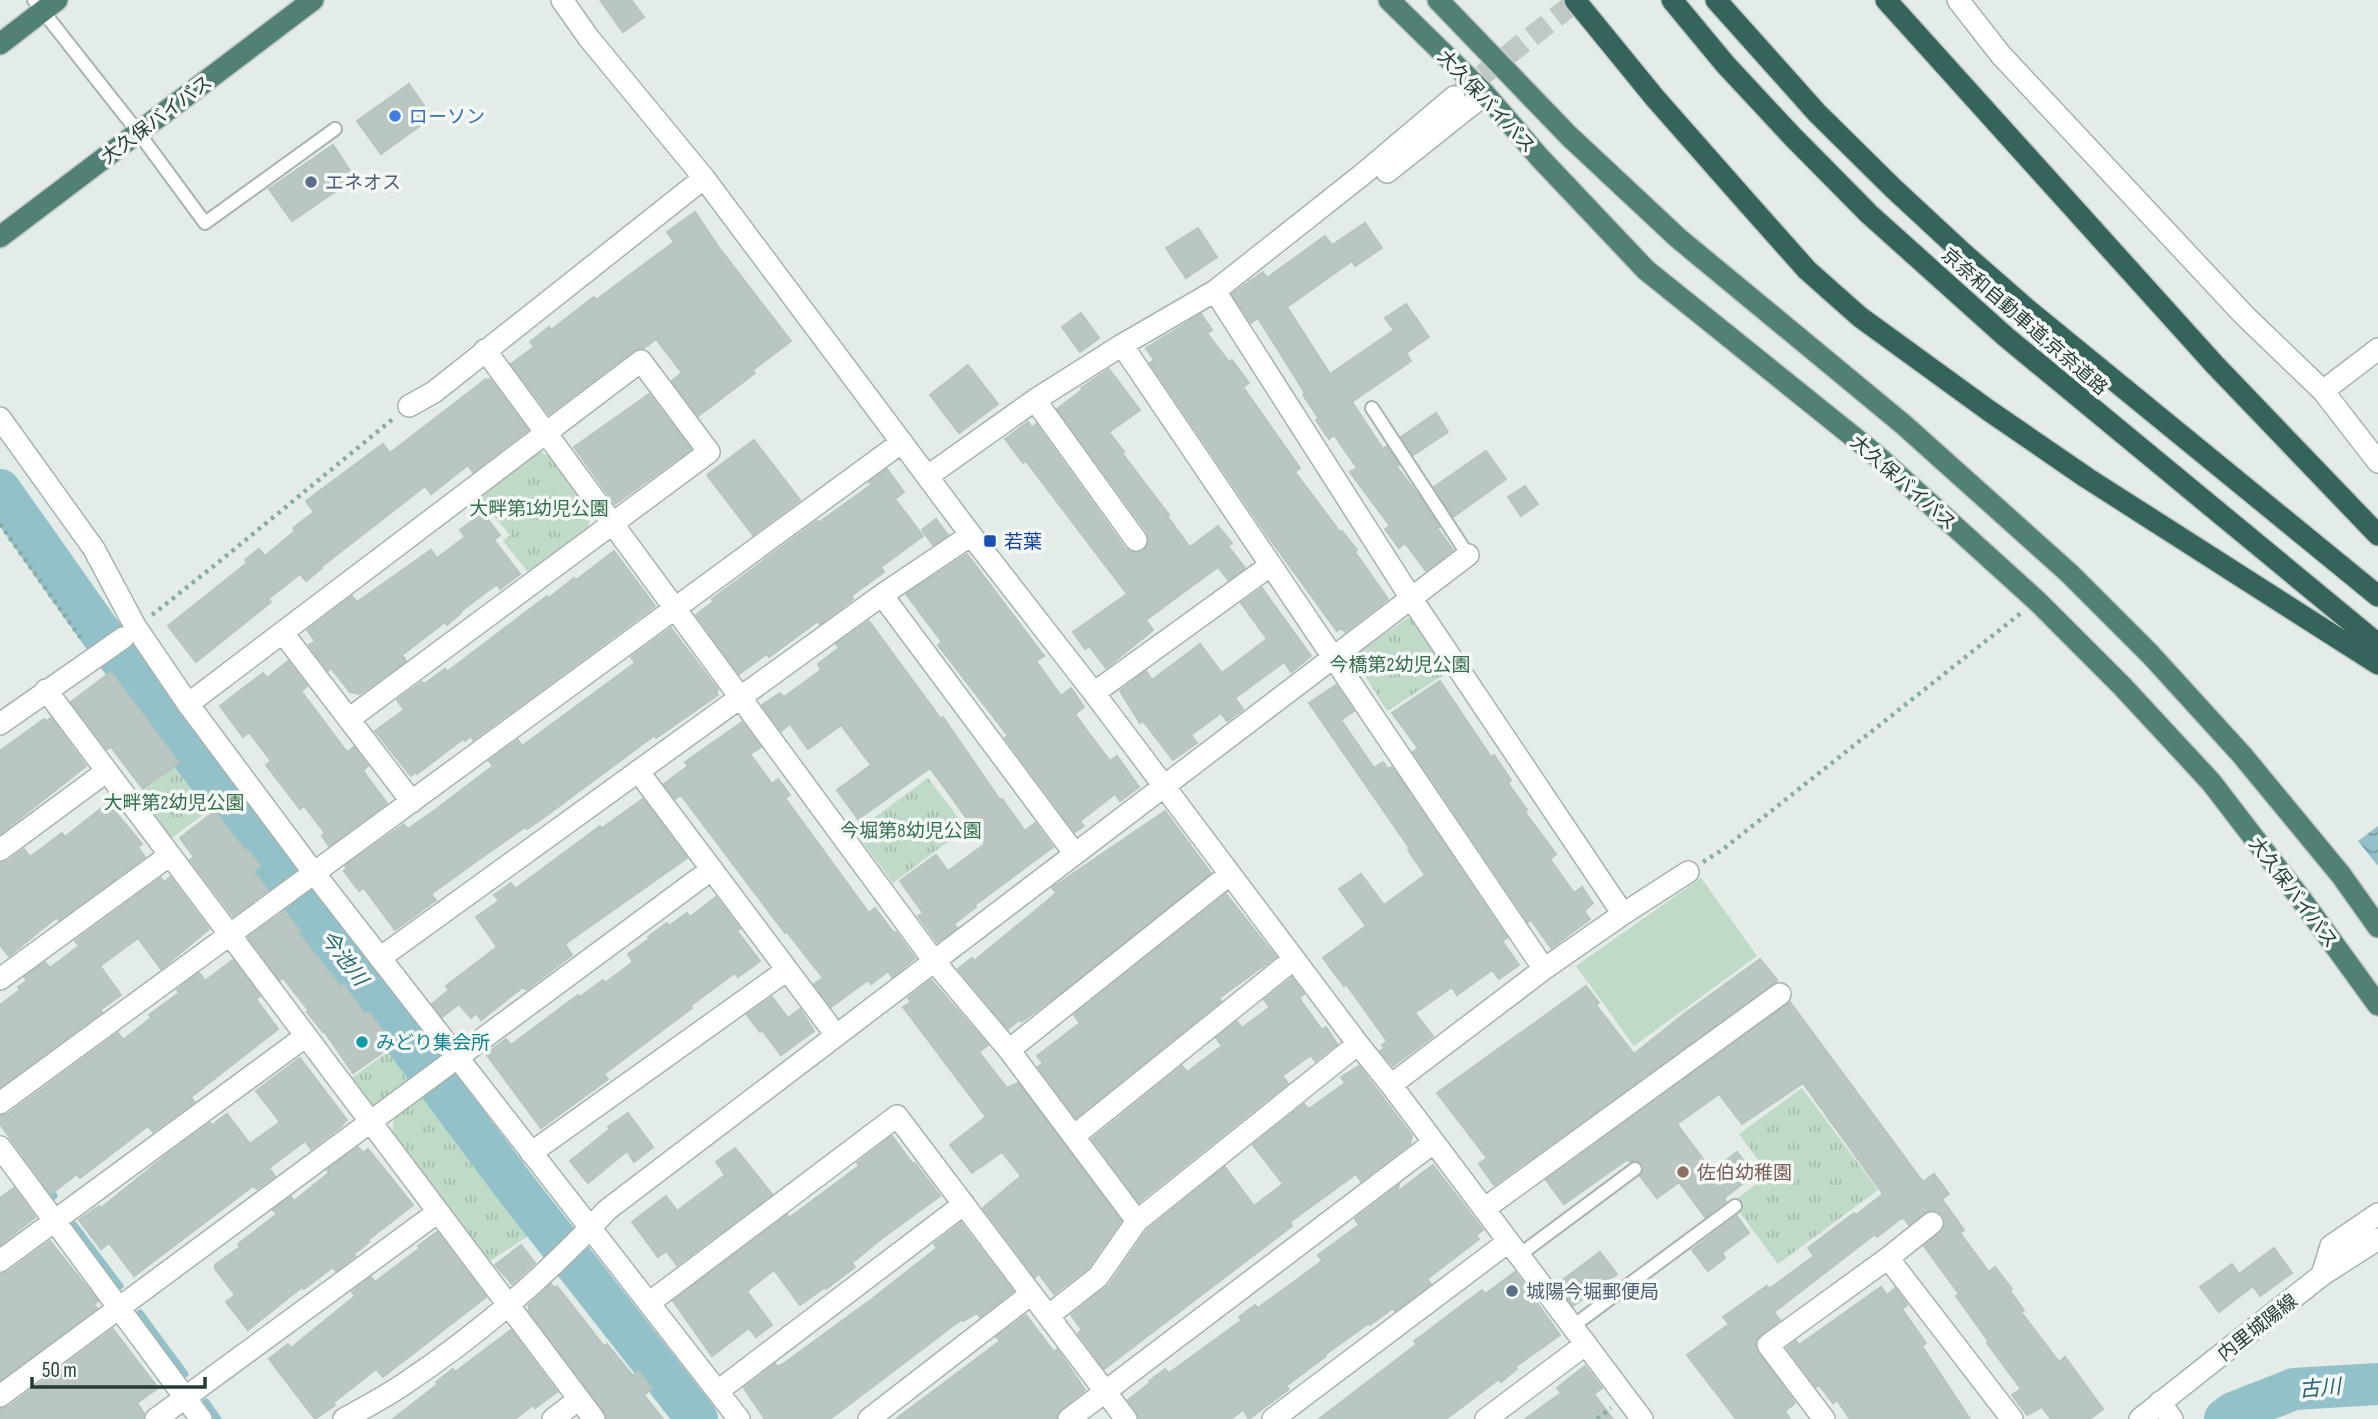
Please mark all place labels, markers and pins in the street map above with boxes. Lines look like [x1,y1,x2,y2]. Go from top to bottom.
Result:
place label: ローソン [409,106,485,129]
marker: ローソン [387,108,403,124]
place label: エネオス [325,172,401,195]
marker: エネオス [303,174,319,190]
place label: 若葉 [1004,531,1042,554]
marker: 若葉 [982,533,998,549]
place label: みどり集会所 [376,1032,490,1055]
marker: みどり集会所 [354,1034,370,1050]
place label: 佐伯幼稚園 [1697,1162,1792,1185]
marker: 佐伯幼稚園 [1675,1164,1691,1180]
place label: 城陽今堀郵便局 [1526,1281,1659,1304]
marker: 城陽今堀郵便局 [1504,1283,1520,1299]

